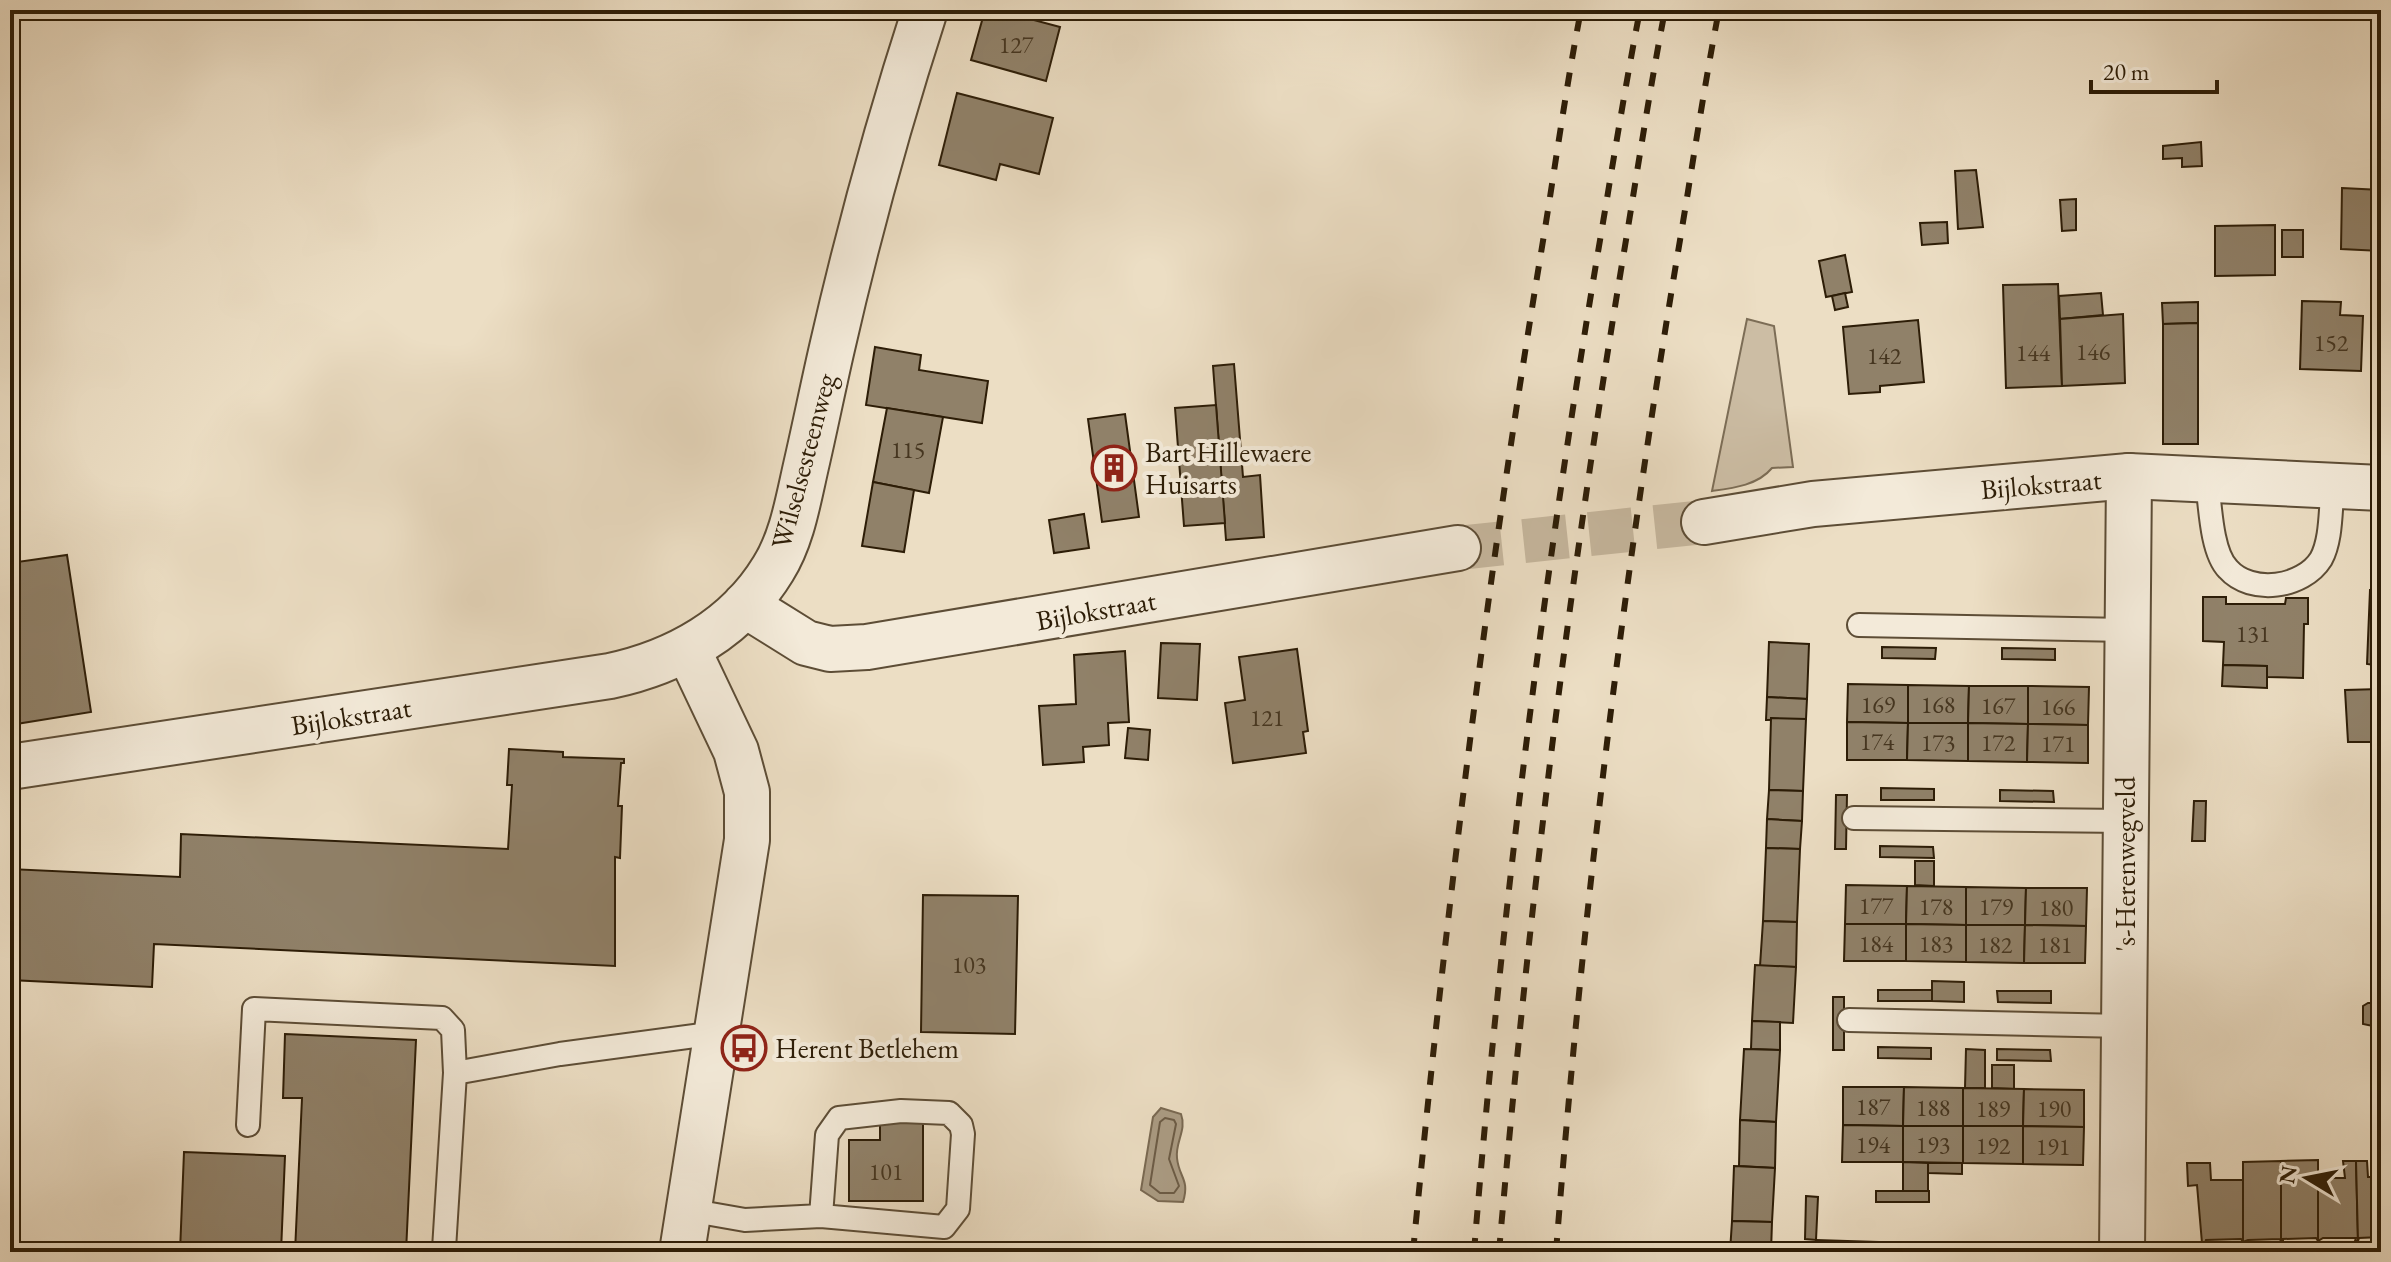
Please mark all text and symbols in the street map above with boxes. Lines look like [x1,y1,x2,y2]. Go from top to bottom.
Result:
house number: 127 [999,29,1034,60]
scale bar [2091,44,2217,94]
text: 20 m [2103,56,2150,87]
house number: 152 [2314,327,2349,358]
house number: 146 [2076,336,2110,367]
house number: 144 [2016,337,2051,368]
house number: 142 [1867,340,1902,371]
street label: Wilselsesteenweg [762,368,844,553]
house number: 115 [891,434,925,465]
place label: Bart Hillewaere Huisarts [1145,434,1311,502]
building icon: Bart Hillewaere Huisarts [1090,444,1138,492]
street label: Bijlokstraat [1979,461,2103,507]
street label: Bijlokstraat [1033,582,1159,638]
house number: 131 [2236,618,2270,649]
street label: Bijlokstraat [288,689,414,743]
house number: 169 [1861,689,1896,720]
house number: 168 [1921,689,1955,720]
house number: 167 [1981,690,2016,721]
house number: 166 [2041,691,2075,722]
house number: 121 [1250,702,1284,733]
house number: 174 [1860,726,1895,757]
house number: 173 [1921,727,1955,758]
house number: 172 [1981,727,2016,758]
house number: 171 [2041,728,2075,759]
street label: 's-Herenwegveld [2107,776,2143,952]
house number: 177 [1859,890,1894,921]
house number: 178 [1919,891,1953,922]
house number: 179 [1979,891,2014,922]
house number: 180 [2039,892,2073,923]
house number: 184 [1859,928,1894,959]
house number: 183 [1919,928,1953,959]
house number: 182 [1978,929,2013,960]
house number: 181 [2038,929,2072,960]
house number: 103 [952,949,986,980]
bus stop icon: Herent Betlehem [720,1024,768,1072]
place label: Herent Betlehem [775,1030,959,1066]
house number: 187 [1856,1091,1891,1122]
house number: 188 [1916,1092,1950,1123]
house number: 189 [1976,1093,2011,1124]
house number: 190 [2037,1093,2071,1124]
house number: 194 [1856,1129,1891,1160]
house number: 193 [1916,1129,1950,1160]
house number: 192 [1976,1130,2011,1161]
house number: 191 [2036,1131,2070,1162]
north arrow [2267,1138,2347,1218]
house number: 101 [869,1156,903,1187]
text: N [2272,1163,2304,1186]

